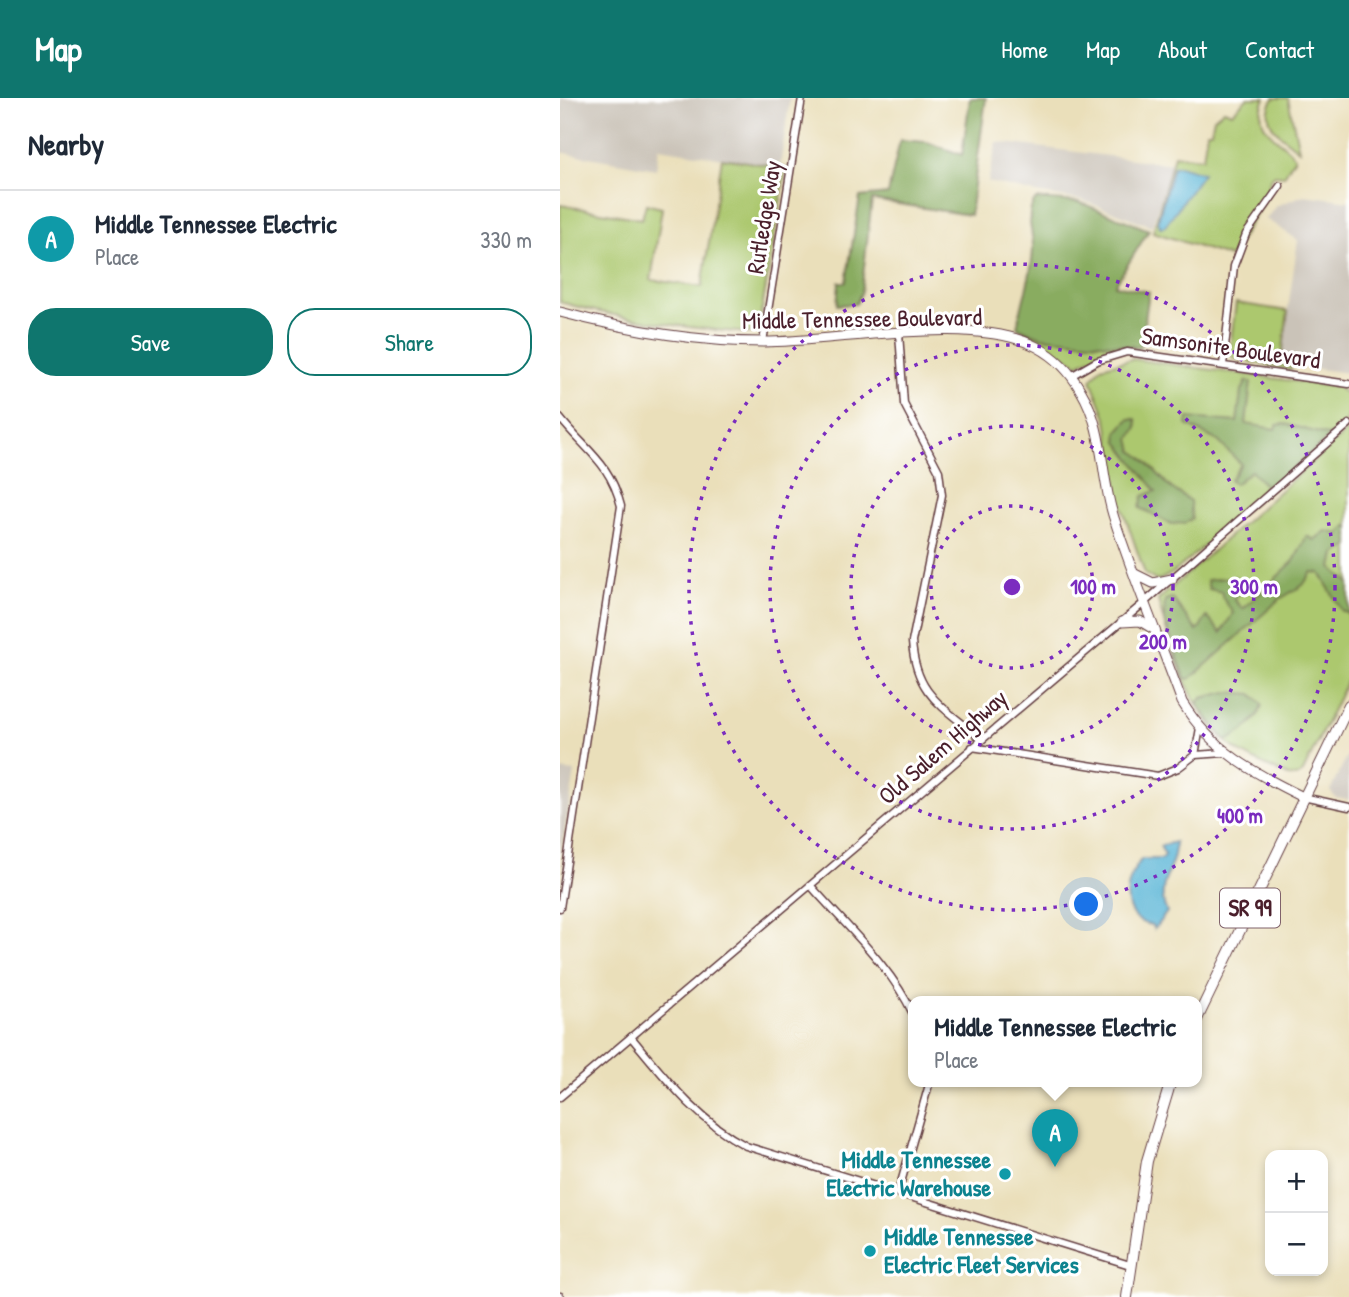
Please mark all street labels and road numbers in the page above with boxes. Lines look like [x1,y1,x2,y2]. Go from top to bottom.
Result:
street label: Rutledge Way [738,158,788,276]
street label: Middle Tennessee Boulevard [742,300,982,336]
street label: Samsonite Boulevard [1140,319,1323,375]
street label: Old Salem Highway [871,681,1014,811]
road number: SR 99 [1220,888,1280,928]

